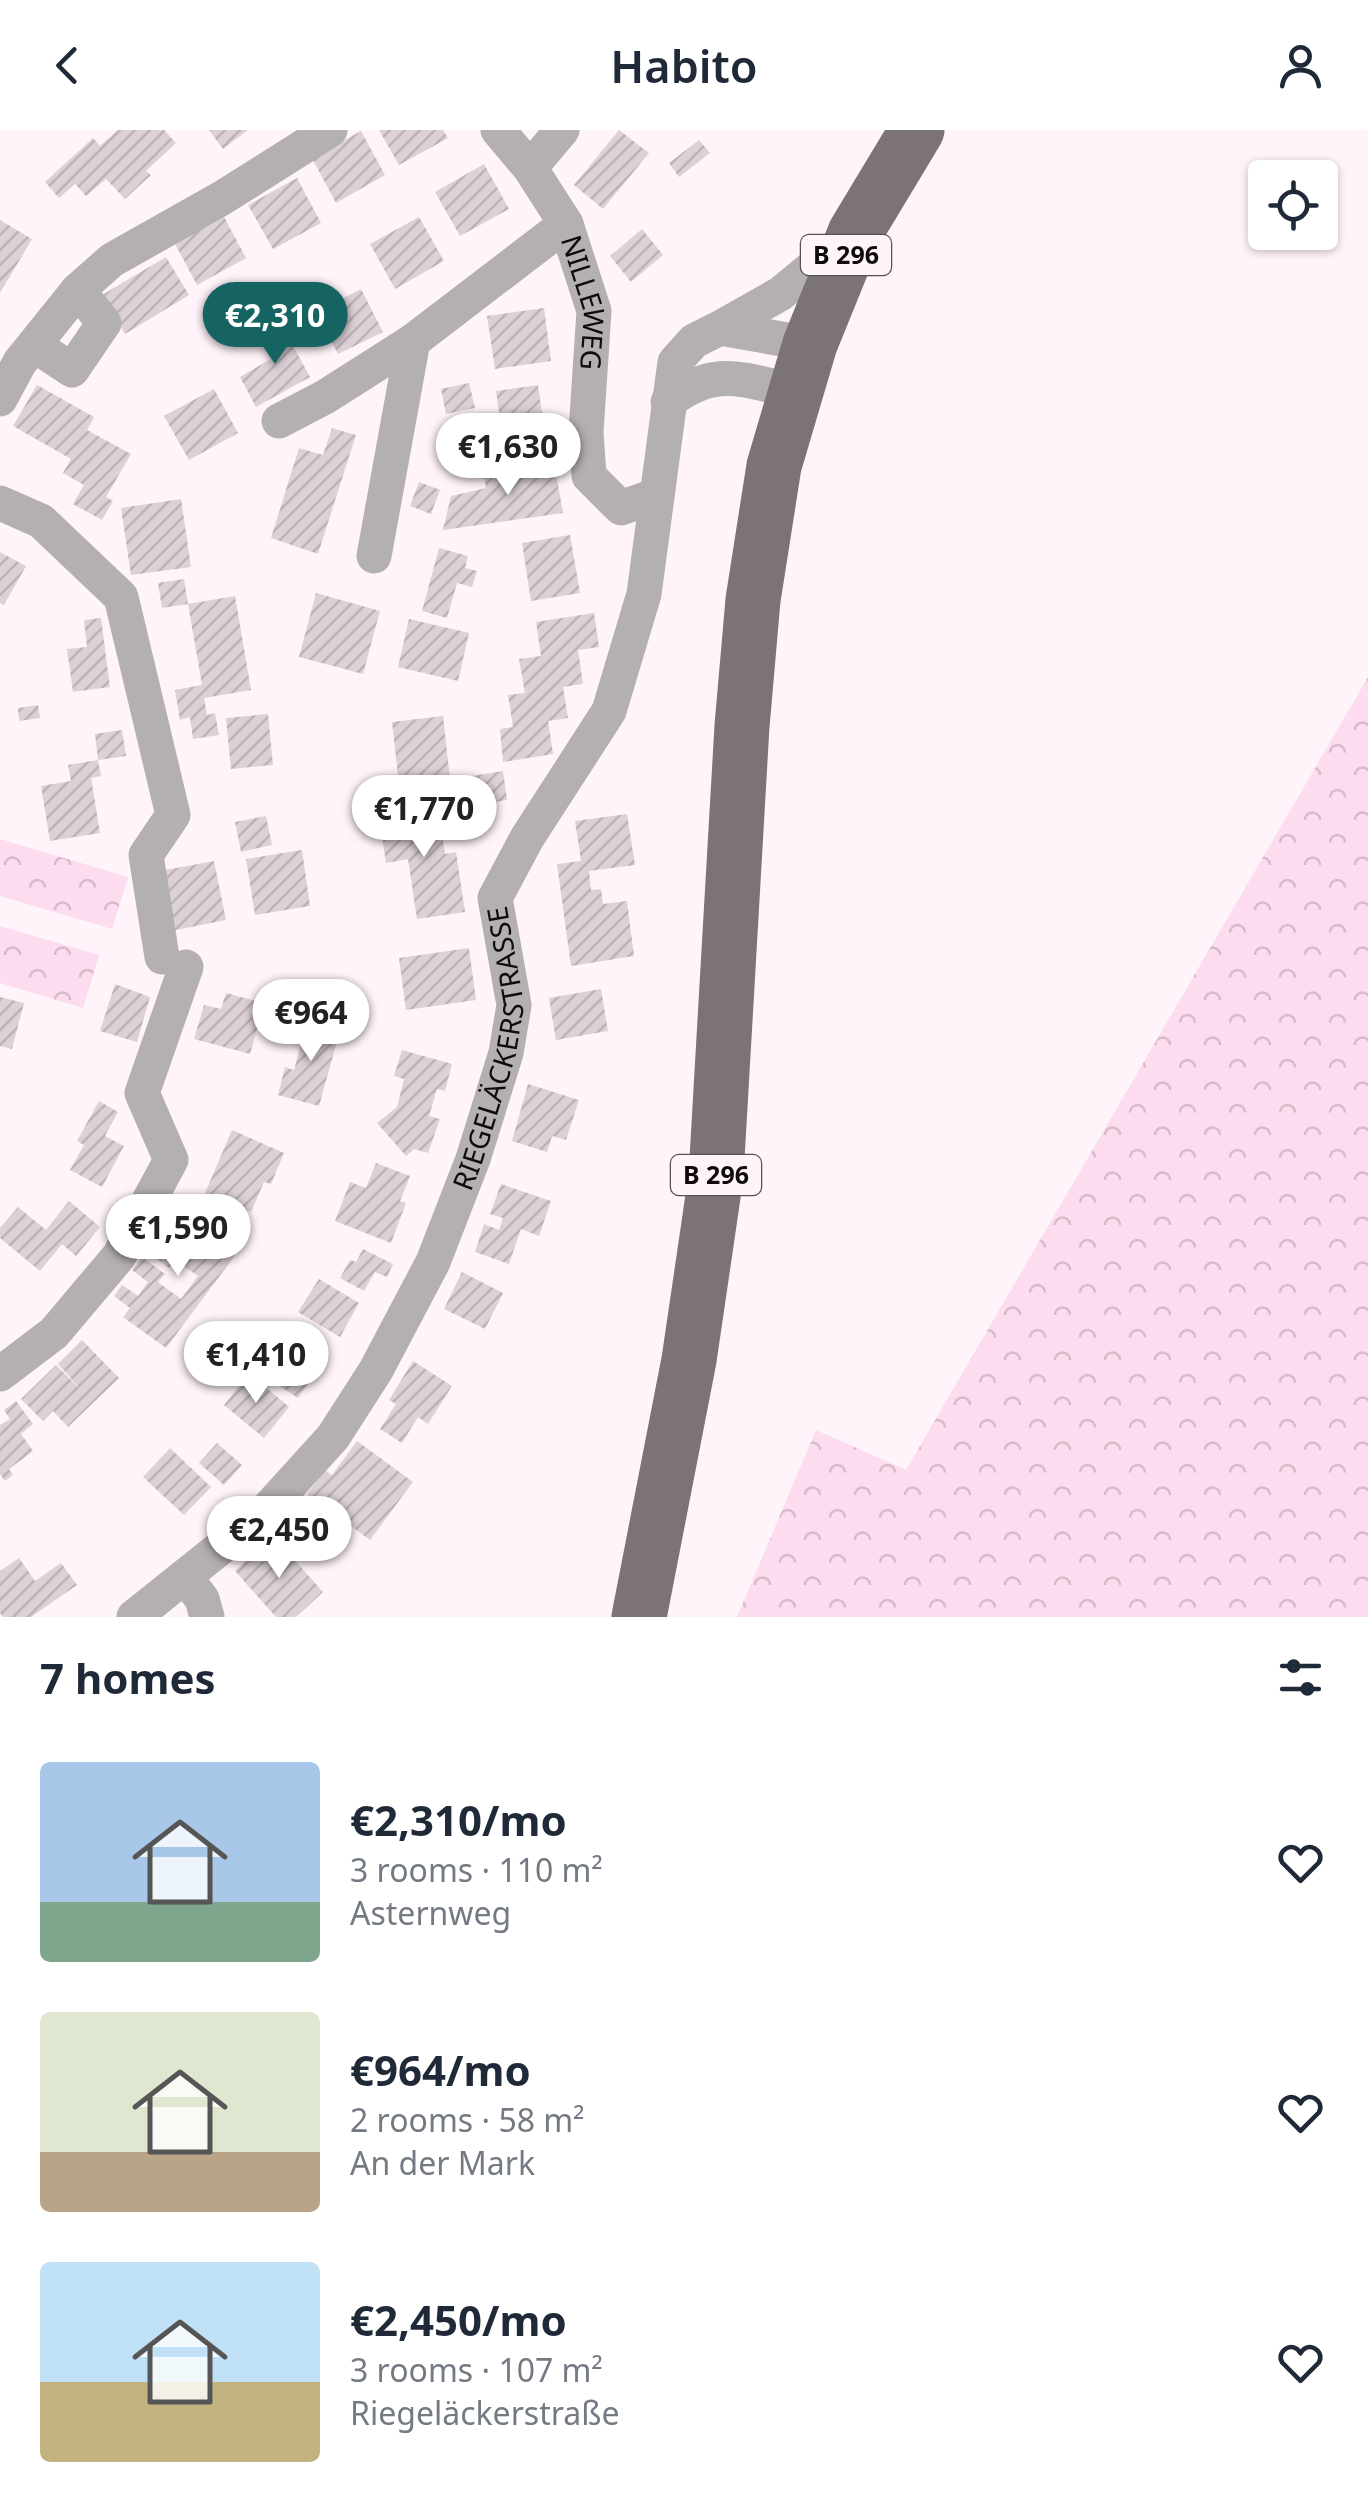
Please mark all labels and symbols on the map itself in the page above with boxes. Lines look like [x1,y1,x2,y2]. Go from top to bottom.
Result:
street label: NILLEWEG [553,230,614,371]
road number: B 296 [801,235,891,275]
pin: €2,310 [194,282,356,367]
pin: €1,630 [427,413,589,498]
pin: €1,770 [343,775,505,860]
street label: RIEGELÄCKERSTRASSE [443,904,532,1195]
pin: €964 [252,979,370,1064]
road number: B 296 [671,1155,761,1195]
pin: €1,590 [97,1194,259,1279]
pin: €1,410 [175,1321,337,1406]
pin: €2,450 [198,1496,360,1581]

